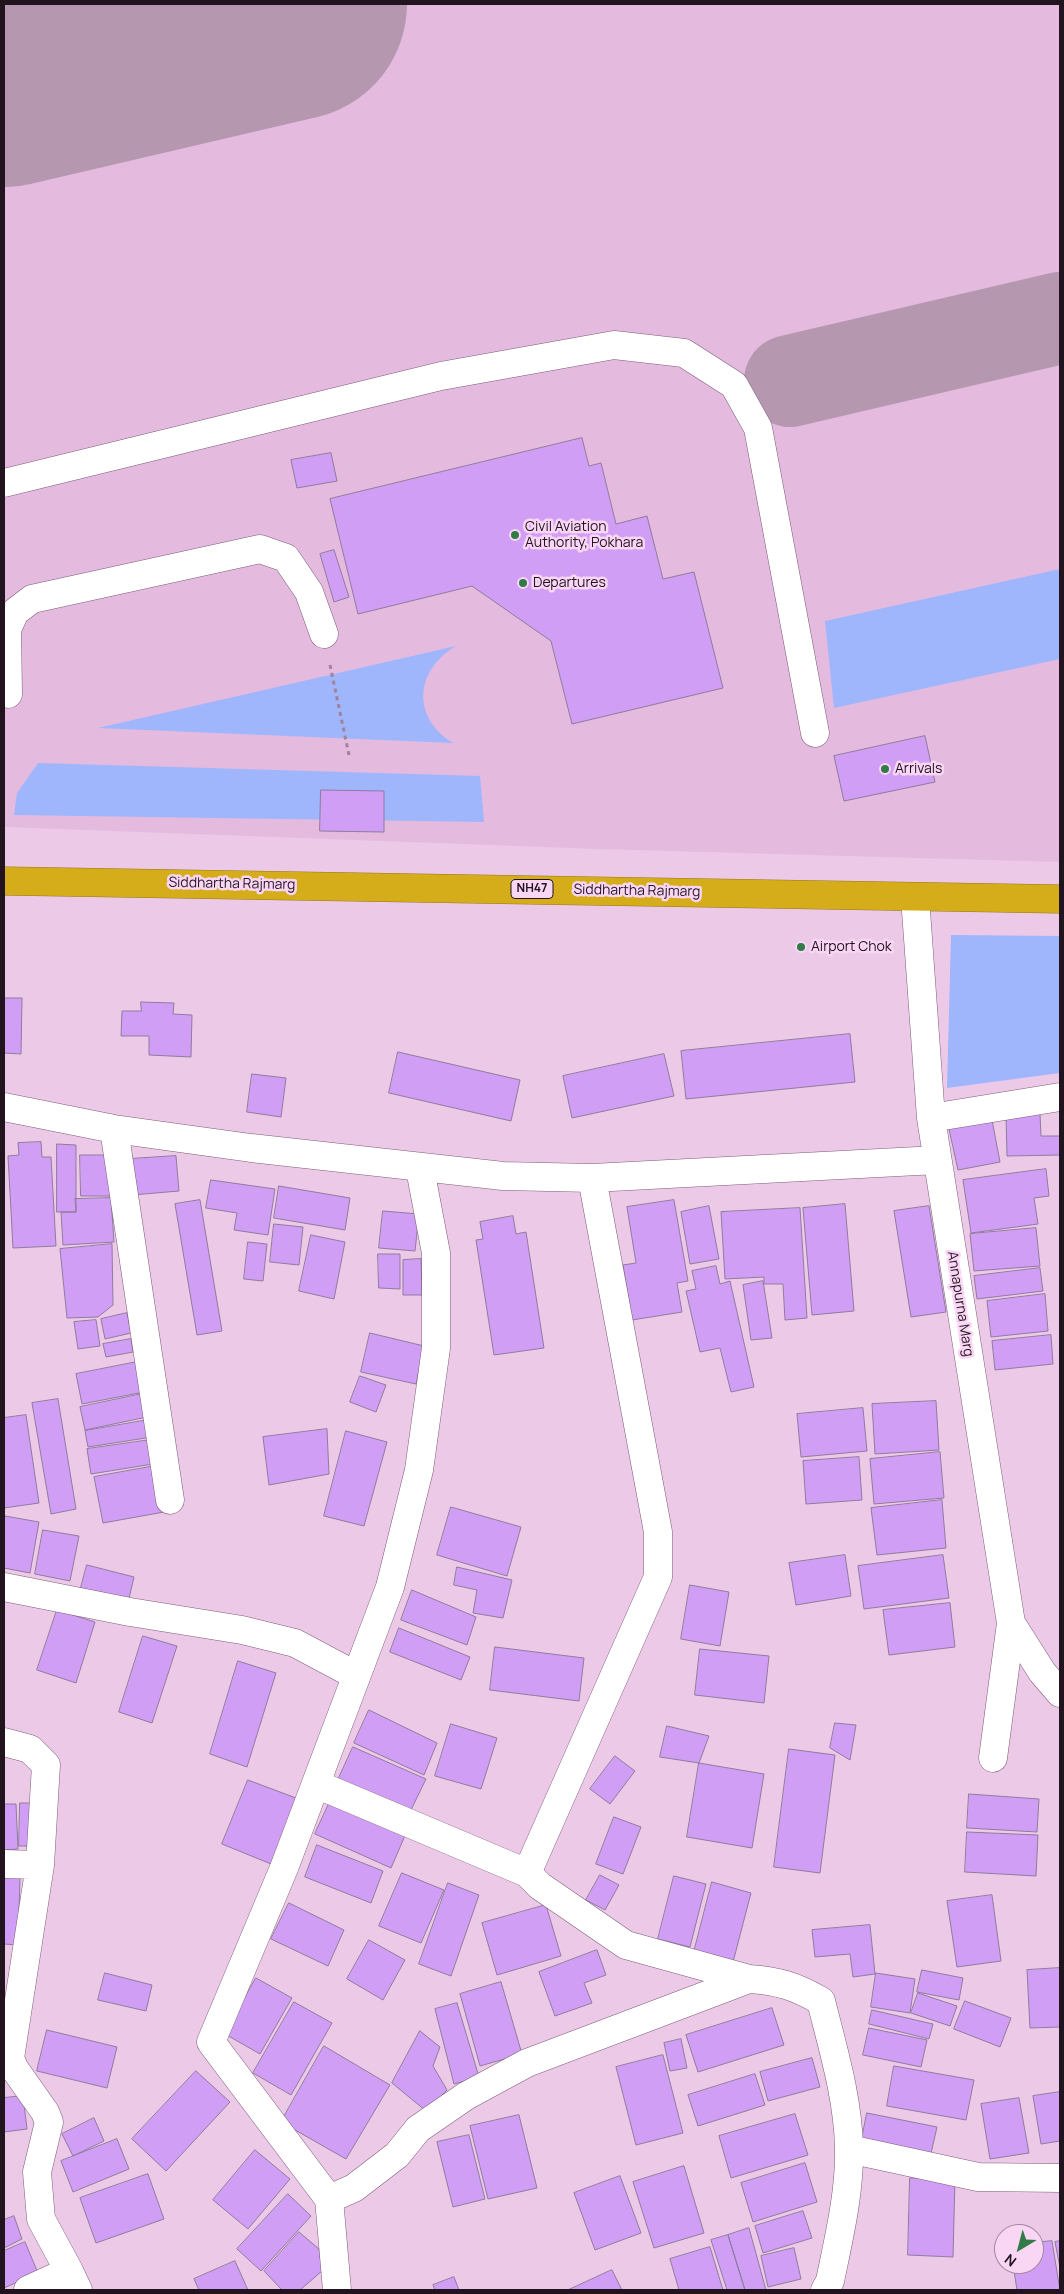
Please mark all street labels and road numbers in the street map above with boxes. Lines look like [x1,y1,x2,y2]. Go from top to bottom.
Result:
street label: Siddhartha Rajmarg [168,874,296,894]
road number: NH47 [511,880,553,899]
street label: Siddhartha Rajmarg [573,881,701,901]
street label: Annapurna Marg [943,1250,977,1358]

